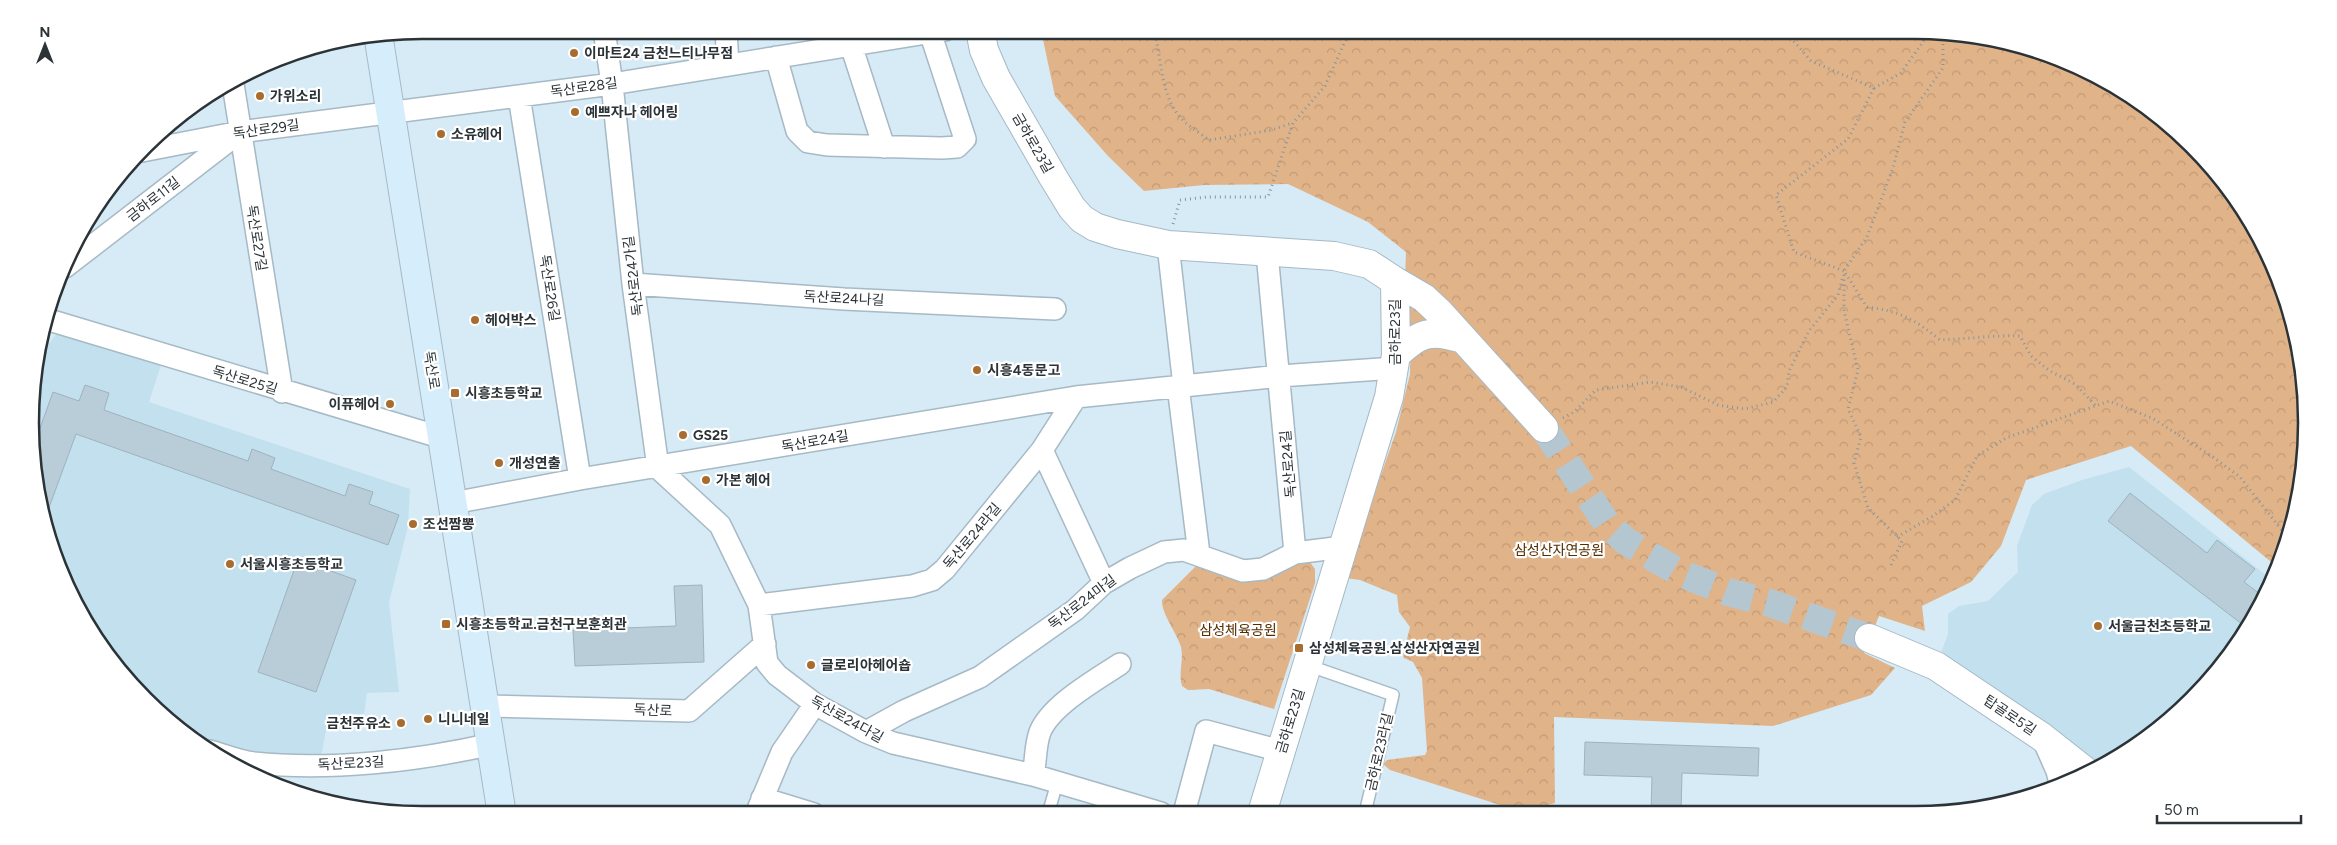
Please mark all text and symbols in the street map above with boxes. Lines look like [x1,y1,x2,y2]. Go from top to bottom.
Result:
north arrow [20,20,70,70]
text: N [40,24,50,41]
place label: 이마트24 금천느티나무점 [584,45,733,62]
marker: 이마트24 금천느티나무점 [568,47,580,59]
street label: 독산로28길 [549,74,619,101]
place label: 가위소리 [270,88,322,105]
marker: 가위소리 [254,90,266,102]
place label: 예쁘자나 헤어링 [585,104,679,121]
marker: 예쁘자나 헤어링 [569,106,581,118]
street label: 금하로23길 [1008,110,1057,176]
street label: 독산로29길 [232,116,301,143]
place label: 소유헤어 [451,126,503,143]
marker: 소유헤어 [435,128,447,140]
street label: 금하로11길 [123,173,183,226]
street label: 독산로27길 [243,204,270,272]
street label: 독산로24가길 [620,235,647,317]
street label: 독산로26길 [536,254,563,323]
street label: 독산로24나길 [803,288,885,309]
street label: 금하로23길 [1387,299,1404,365]
place label: 헤어박스 [485,312,537,329]
marker: 헤어박스 [469,314,481,326]
street label: 독산로 [420,350,443,391]
street label: 독산로25길 [210,362,280,398]
place label: 시흥4동문고 [987,362,1060,379]
marker: 시흥4동문고 [971,364,983,376]
place label: 시흥초등학교 [465,385,542,402]
marker: 시흥초등학교 [449,387,461,399]
place label: 이퓨헤어 [328,396,380,413]
marker: 이퓨헤어 [384,398,396,410]
place label: GS25 [693,427,728,444]
street label: 독산로24길 [780,427,850,456]
marker: GS25 [677,429,689,441]
street label: 독산로24길 [1277,429,1300,499]
place label: 개성연출 [509,455,561,472]
marker: 개성연출 [493,457,505,469]
place label: 가본 헤어 [716,472,771,489]
marker: 가본 헤어 [700,474,712,486]
street label: 독산로24라길 [940,500,1005,573]
place label: 조선짬뽕 [423,516,475,533]
marker: 조선짬뽕 [407,518,419,530]
park label: 삼성산자연공원 [1514,542,1604,559]
place label: 서울시흥초등학교 [240,556,343,573]
marker: 서울시흥초등학교 [224,558,236,570]
street label: 독산로24마길 [1045,571,1120,634]
place label: 시흥초등학교.금천구보훈회관 [456,616,627,633]
marker: 시흥초등학교.금천구보훈회관 [440,618,452,630]
place label: 서울금천초등학교 [2108,618,2211,635]
marker: 서울금천초등학교 [2092,620,2104,632]
park label: 삼성체육공원 [1199,622,1277,639]
place label: 삼성체육공원.삼성산자연공원 [1309,640,1480,657]
marker: 삼성체육공원.삼성산자연공원 [1293,642,1305,654]
place label: 글로리아헤어숍 [821,657,911,674]
marker: 글로리아헤어숍 [805,659,817,671]
street label: 금하로23길 [1273,687,1308,756]
street label: 독산로24다길 [807,692,886,746]
street label: 탑골로5길 [1980,692,2039,739]
street label: 독산로 [633,701,673,720]
place label: 니니네일 [438,711,490,728]
street label: 금하로23라길 [1362,711,1397,793]
marker: 니니네일 [422,713,434,725]
place label: 금천주유소 [327,715,391,732]
marker: 금천주유소 [395,717,407,729]
street label: 독산로23길 [317,753,385,774]
scale bar [2157,792,2301,824]
text: 50 m [2164,801,2199,819]

